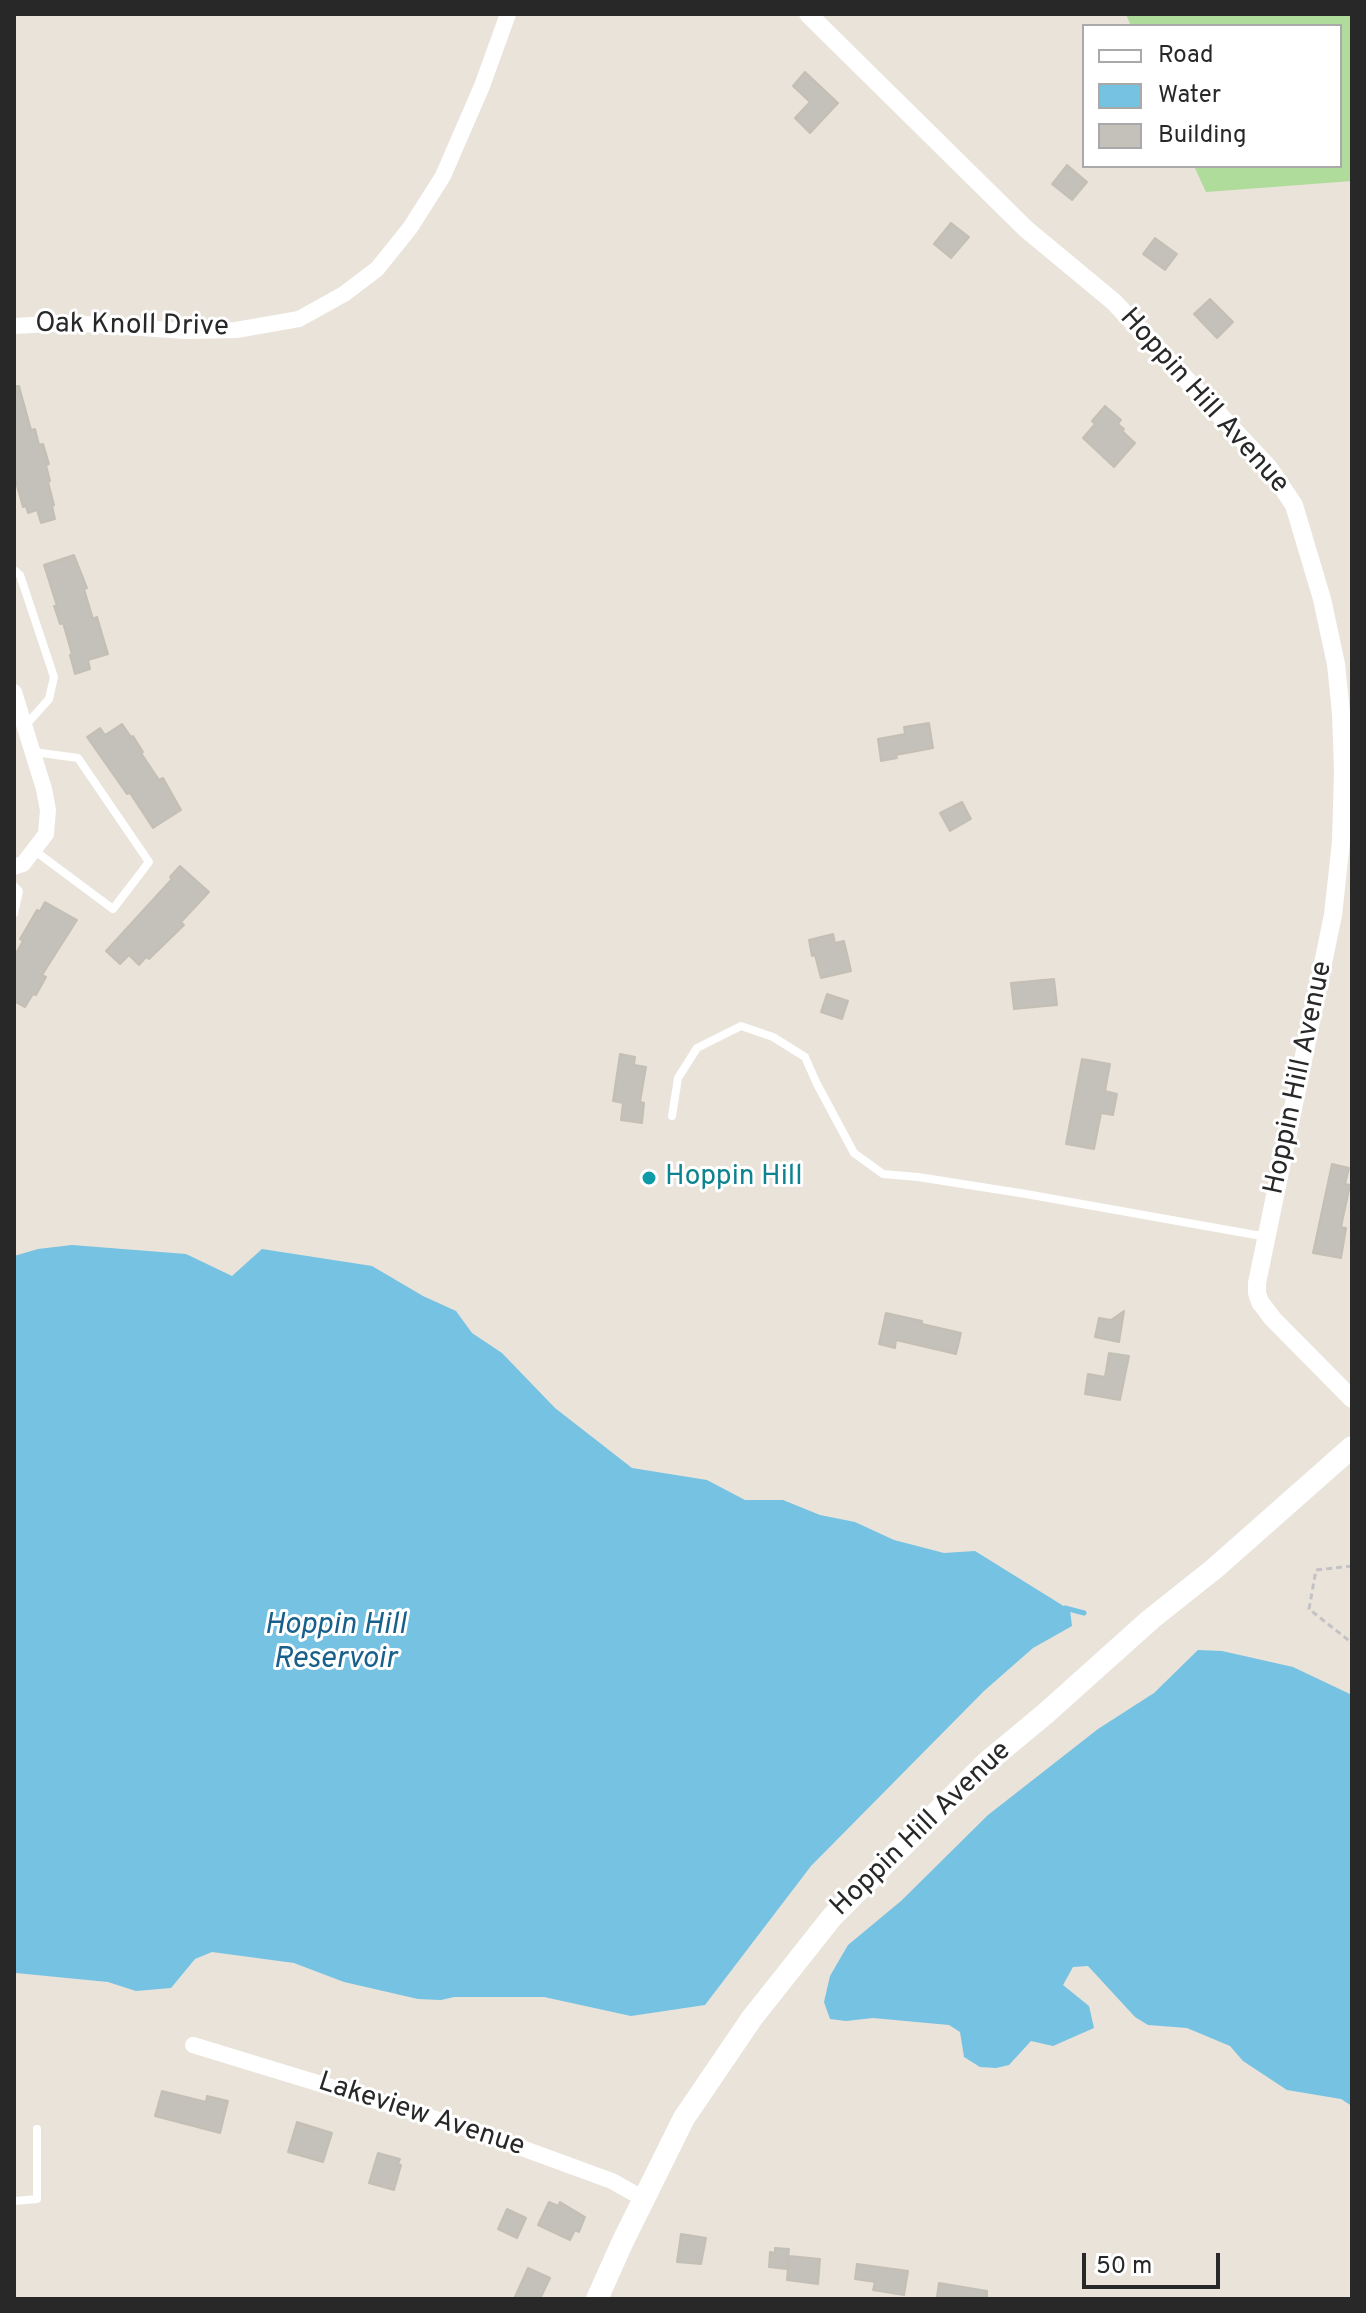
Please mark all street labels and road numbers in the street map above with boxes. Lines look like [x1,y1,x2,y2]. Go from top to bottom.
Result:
street label: Hoppin Hill Avenue [1111,302,1295,502]
street label: Oak Knoll Drive [35,309,229,345]
street label: Hoppin Hill Avenue [1259,958,1341,1198]
street label: Hoppin Hill Avenue [825,1735,1019,1925]
street label: Lakeview Avenue [313,2067,529,2165]

